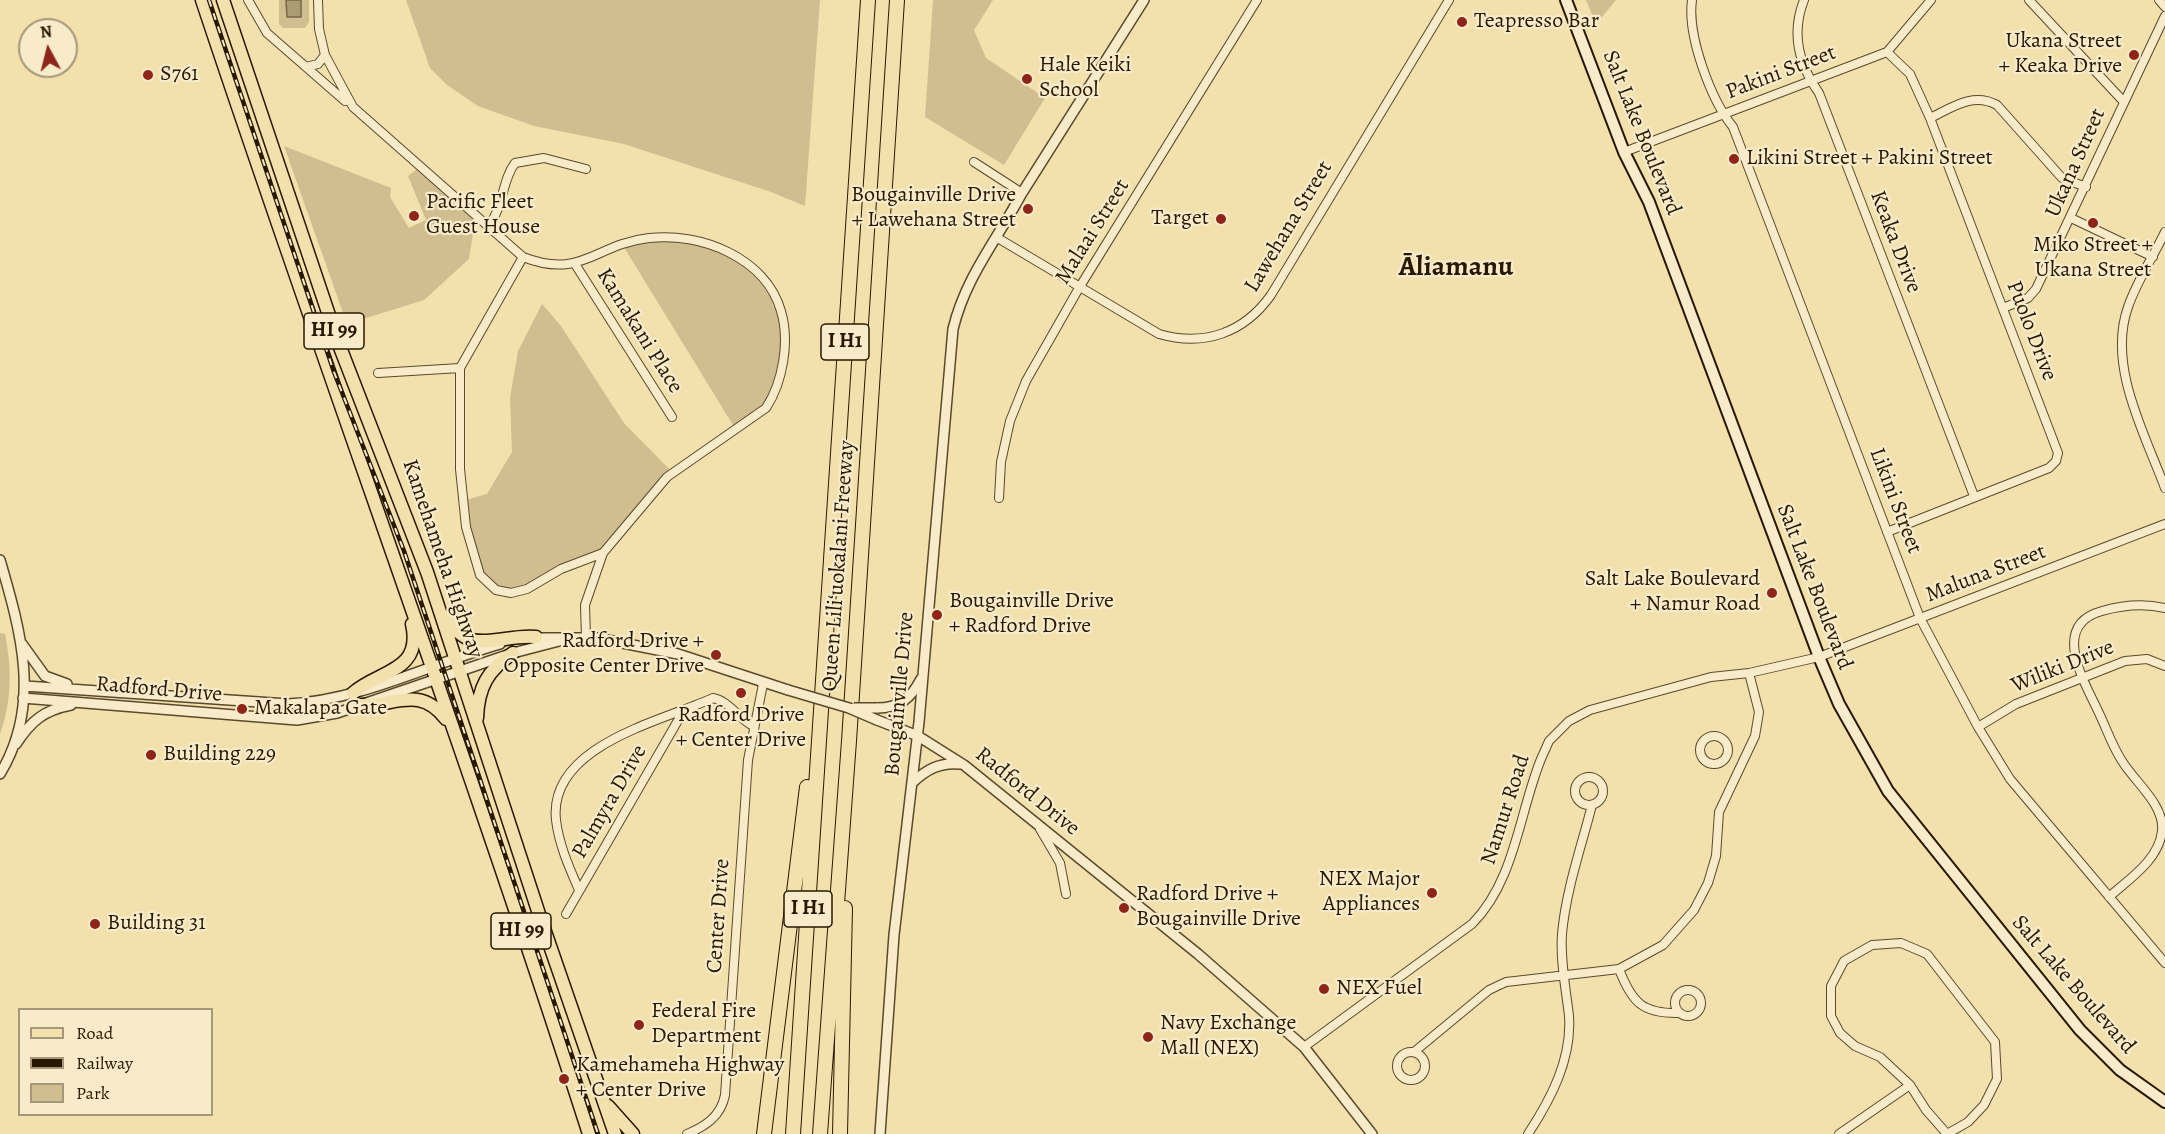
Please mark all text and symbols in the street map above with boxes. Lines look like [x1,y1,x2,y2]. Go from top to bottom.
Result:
place label: Teapresso Bar [1474,9,1599,35]
marker: Teapresso Bar [1455,15,1469,29]
north arrow [18,18,78,78]
text: N [39,20,53,44]
place label: Ukana Street + Keaka Drive [1999,29,2122,80]
street label: Pakini Street [1722,40,1840,106]
street label: Salt Lake Boulevard [1596,47,1686,219]
marker: Ukana Street + Keaka Drive [2127,48,2141,62]
place label: Hale Keiki School [1039,53,1131,104]
place label: S761 [160,62,199,88]
marker: S761 [141,68,155,82]
marker: Hale Keiki School [1020,72,1034,86]
street label: Ukana Street [2040,104,2112,222]
place label: Likini Street + Pakini Street [1746,146,1993,172]
marker: Likini Street + Pakini Street [1727,152,1741,166]
street label: Lawehana Street [1239,156,1339,298]
street label: Malaai Street [1050,174,1136,290]
place label: Bougainville Drive + Lawehana Street [851,183,1016,234]
street label: Keaka Drive [1863,187,1927,297]
place label: Pacific Fleet Guest House [426,190,540,242]
marker: Bougainville Drive + Lawehana Street [1021,202,1035,216]
place label: Target [1151,206,1209,232]
marker: Pacific Fleet Guest House [407,209,421,223]
marker: Target [1214,212,1228,226]
marker: Miko Street + Ukana Street [2086,216,2100,230]
place label: Miko Street + Ukana Street [2033,233,2153,284]
district label: Āliamanu [1399,251,1513,285]
street label: Kamakani Place [590,264,688,398]
street label: Puolo Drive [2000,277,2062,385]
road number: HI 99 [304,313,364,349]
road number: I H1 [821,324,869,360]
street label: Queen Liliʻuokalani Freeway [817,440,861,692]
street label: Likini Street [1863,444,1927,558]
street label: Kamehameha Highway [396,456,488,662]
street label: Salt Lake Boulevard [1770,500,1858,674]
street label: Maluna Street [1922,539,2050,609]
place label: Salt Lake Boulevard + Namur Road [1585,567,1760,618]
marker: Salt Lake Boulevard + Namur Road [1765,586,1779,600]
place label: Bougainville Drive + Radford Drive [949,589,1114,640]
marker: Bougainville Drive + Radford Drive [930,608,944,622]
street label: Bougainville Drive [880,611,920,777]
place label: Radford Drive + Opposite Center Drive [504,629,704,680]
street label: Wiliki Drive [2008,634,2118,700]
marker: Radford Drive + Opposite Center Drive [709,648,723,662]
street label: Radford Drive [95,671,223,709]
marker: Radford Drive + Center Drive [734,686,748,700]
place label: Makalapa Gate [254,696,387,722]
marker: Makalapa Gate [235,702,249,716]
place label: Radford Drive + Center Drive [676,703,806,754]
street label: Palmyra Drive [567,740,653,864]
place label: Building 229 [163,742,276,768]
street label: Radford Drive [969,742,1085,842]
marker: Building 229 [144,748,158,762]
street label: Namur Road [1476,752,1536,868]
street label: Center Drive [702,858,736,974]
place label: NEX Major Appliances [1319,867,1420,918]
place label: Radford Drive + Bougainville Drive [1136,882,1301,933]
marker: NEX Major Appliances [1425,886,1439,900]
road number: I H1 [784,891,832,927]
marker: Radford Drive + Bougainville Drive [1117,901,1131,915]
street label: Salt Lake Boulevard [2006,910,2140,1060]
place label: Building 31 [107,911,206,937]
road number: HI 99 [491,913,551,949]
marker: Building 31 [88,917,102,931]
place label: NEX Fuel [1336,976,1422,1002]
marker: NEX Fuel [1317,982,1331,996]
place label: Federal Fire Department [651,999,761,1050]
legend [18,1008,213,1116]
place label: Navy Exchange Mall (NEX) [1160,1011,1296,1062]
marker: Federal Fire Department [632,1018,646,1032]
text: Road [76,1021,113,1045]
marker: Navy Exchange Mall (NEX) [1141,1030,1155,1044]
text: Railway [76,1051,133,1075]
place label: Kamehameha Highway + Center Drive [576,1053,784,1104]
marker: Kamehameha Highway + Center Drive [557,1072,571,1086]
text: Park [76,1081,110,1105]

